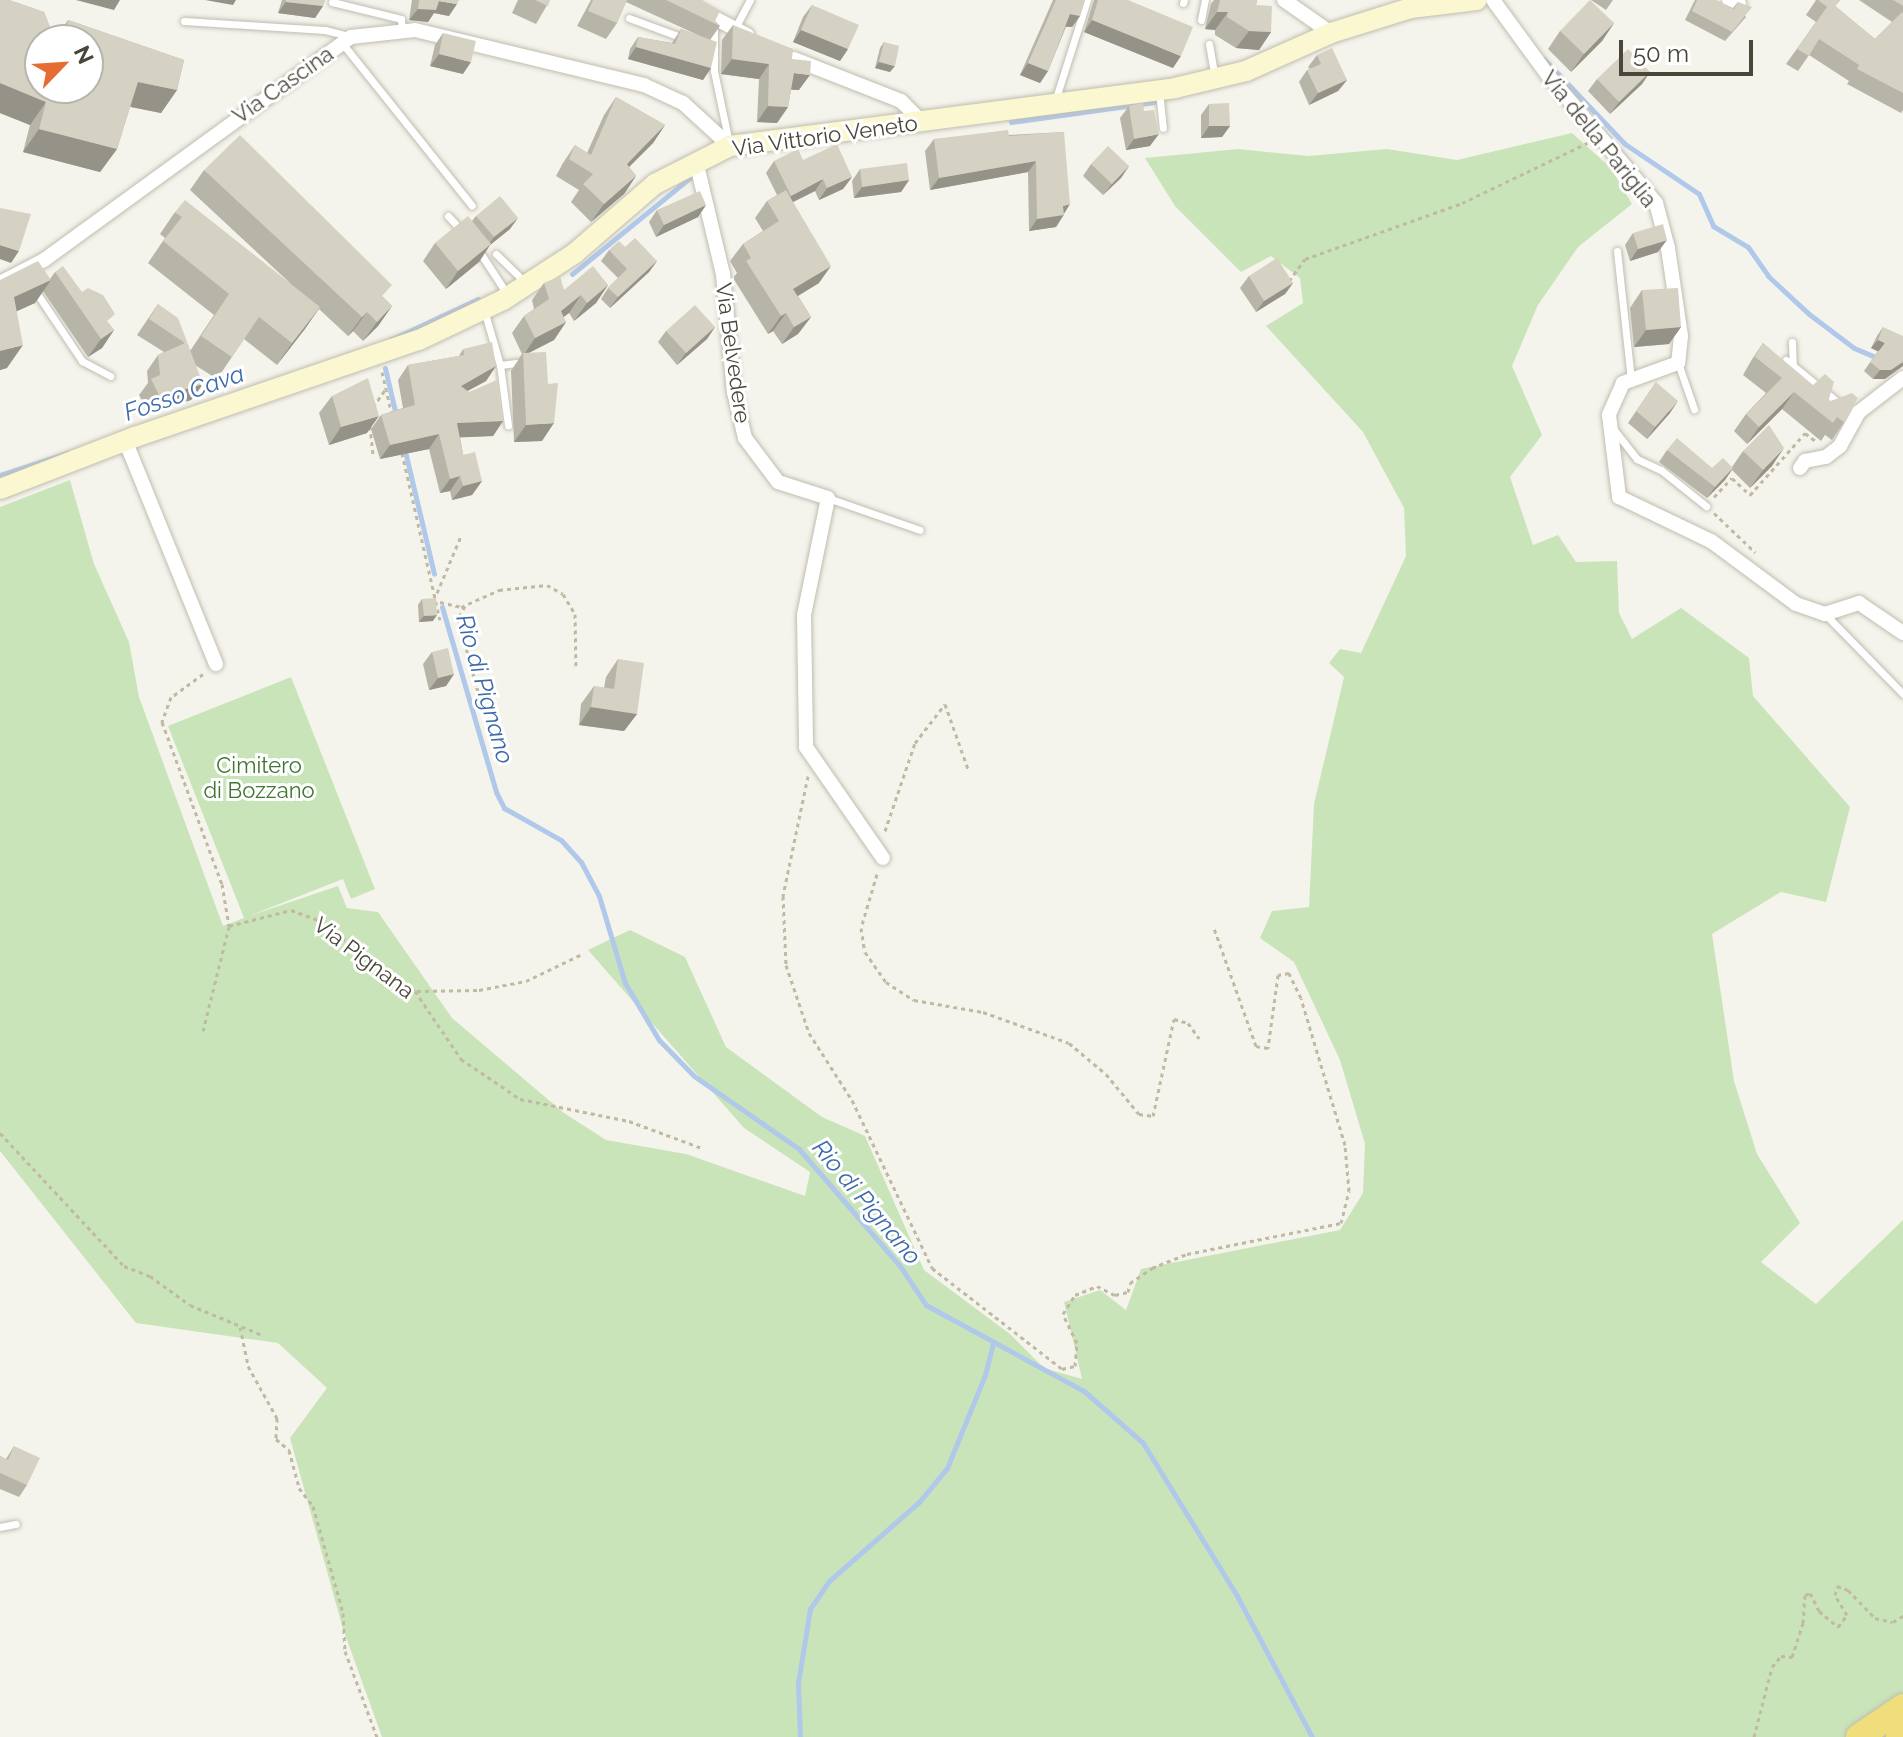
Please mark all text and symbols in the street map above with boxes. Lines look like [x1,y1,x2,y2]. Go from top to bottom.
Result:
north arrow [24,24,104,104]
scale bar [1623,24,1757,74]
text: 50 m [1633,39,1689,68]
street label: Via Cascina [228,41,338,129]
text: N [69,42,99,68]
street label: Via della Pariglia [1536,65,1662,213]
street label: Via Vittorio Veneto [730,110,920,162]
street label: Via Belvedere [710,281,756,425]
water label: Fosso Cava [120,359,248,427]
water label: Rio di Pignano [450,611,520,767]
park label: Cimitero di Bozzano [203,752,315,804]
street label: Via Pignana [309,912,419,1004]
water label: Rio di Pignano [807,1134,927,1270]

